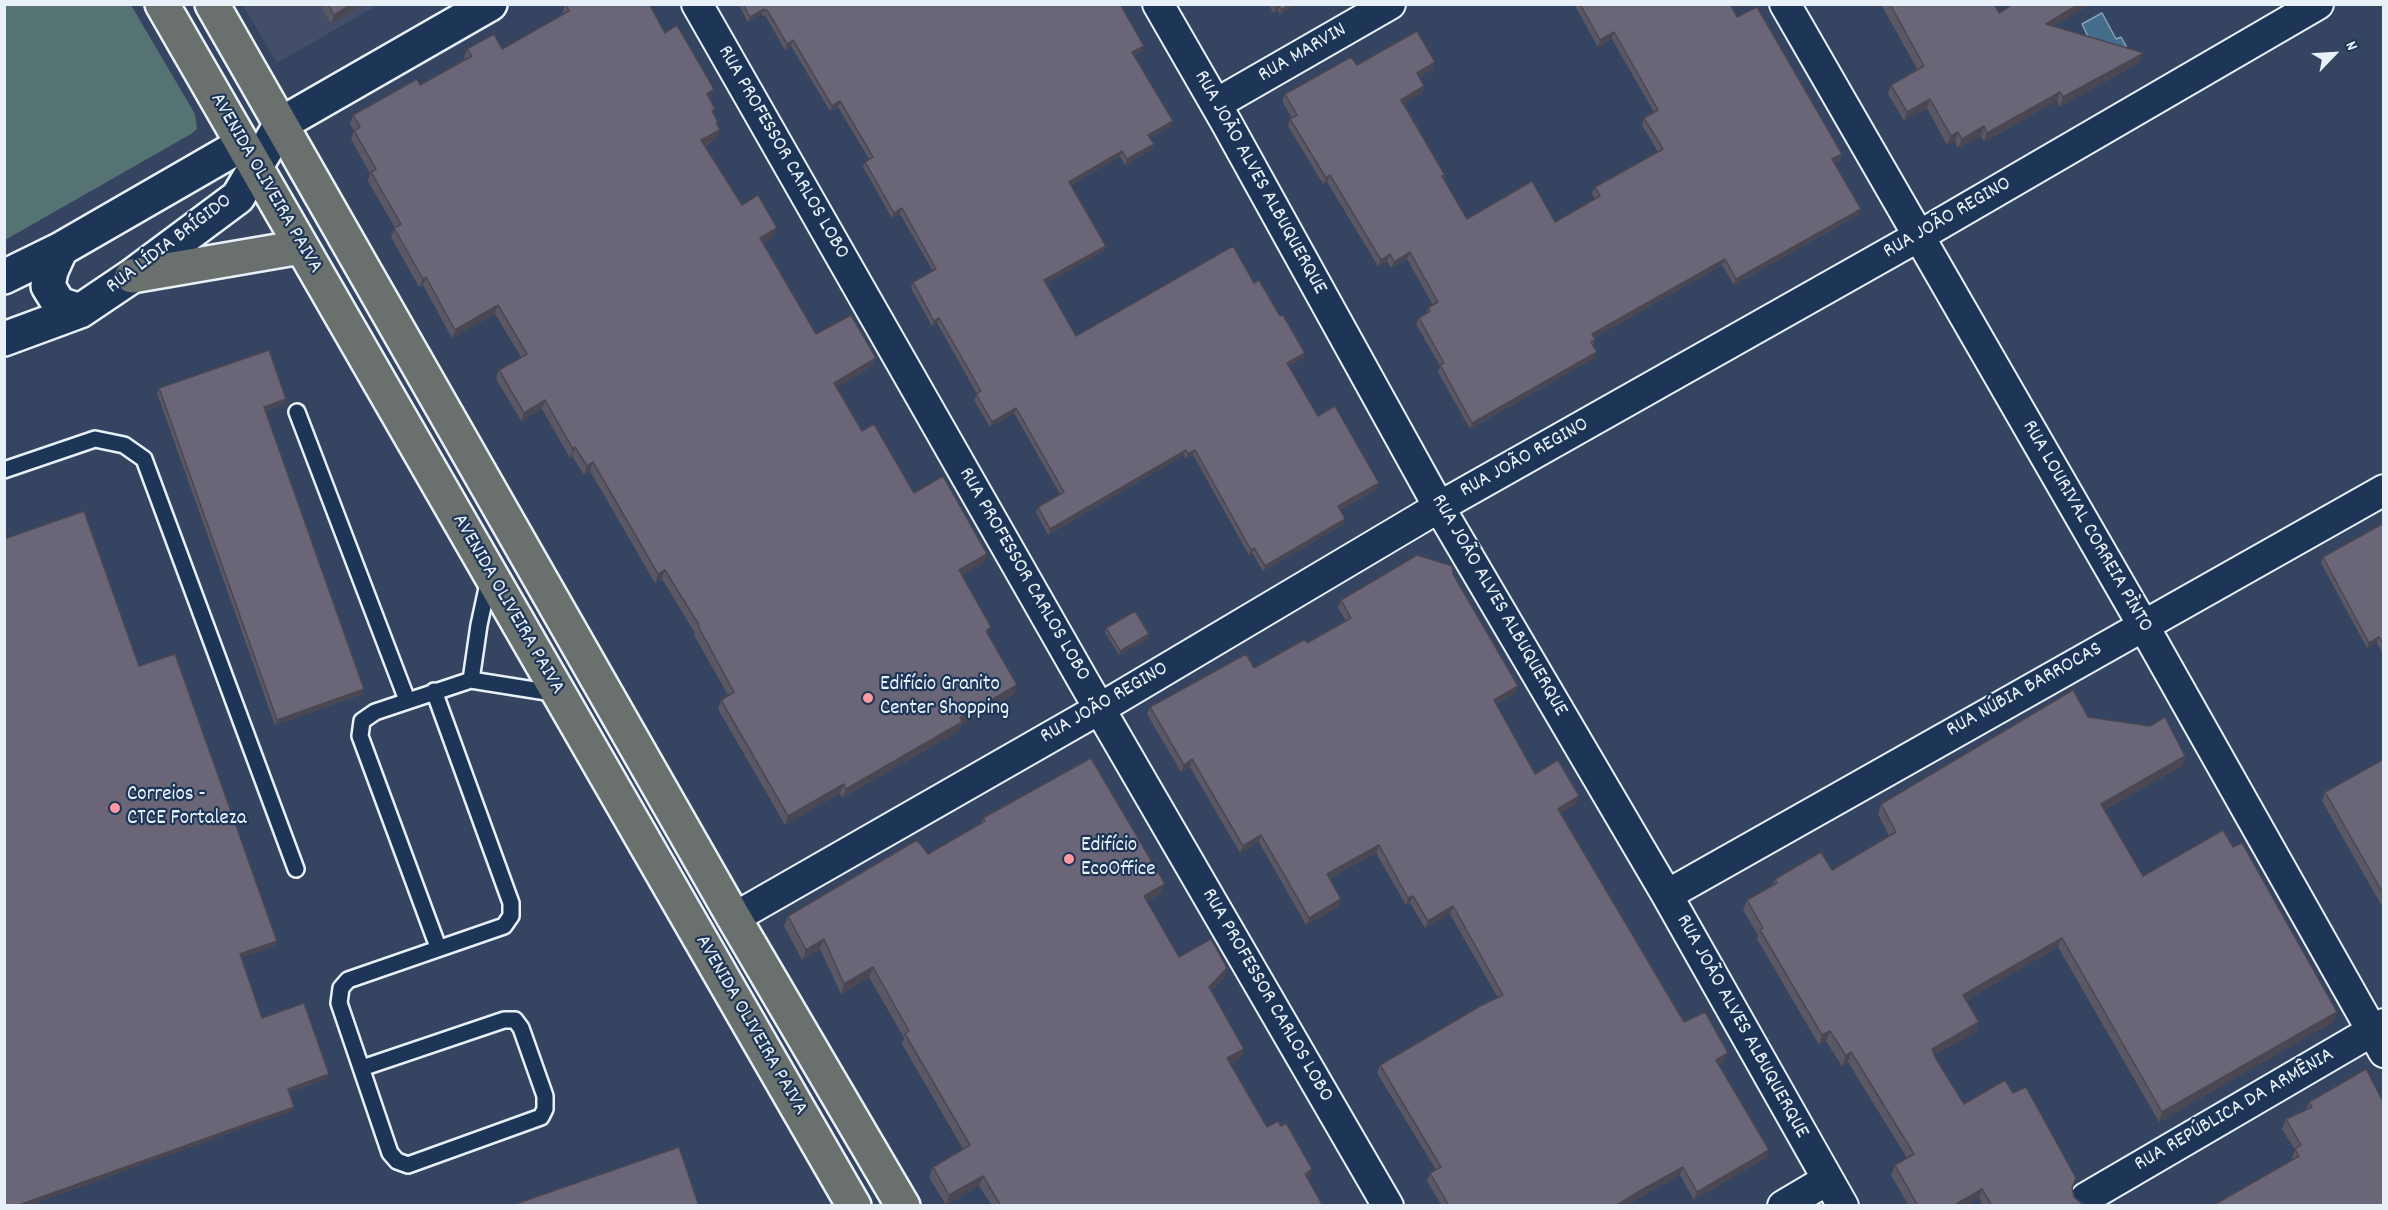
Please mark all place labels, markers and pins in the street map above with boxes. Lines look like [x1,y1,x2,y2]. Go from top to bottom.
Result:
place label: Edifício Granito Center Shopping [880,673,1009,723]
marker: Edifício Granito Center Shopping [861,691,875,705]
place label: Correios - CTCE Fortaleza [127,783,247,833]
marker: Correios - CTCE Fortaleza [108,801,122,815]
place label: Edifício EcoOffice [1081,834,1156,884]
marker: Edifício EcoOffice [1062,852,1076,866]

